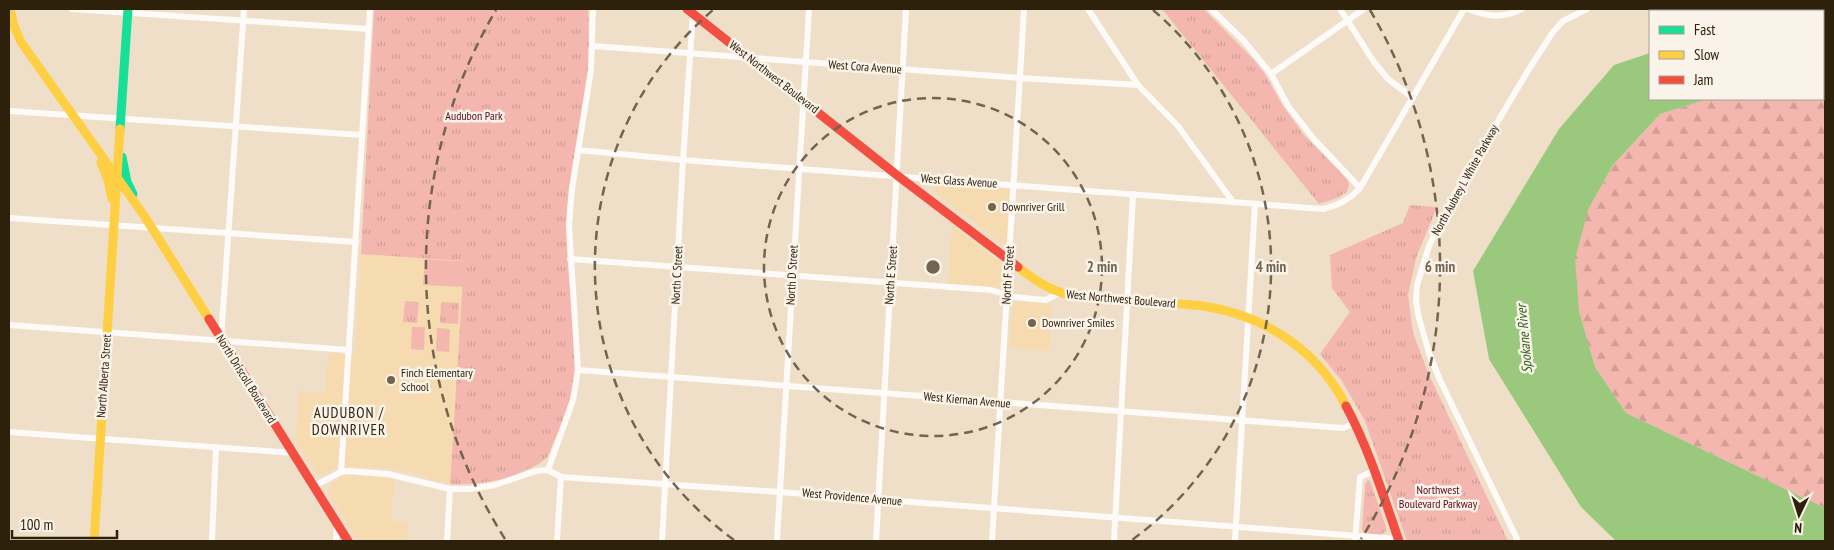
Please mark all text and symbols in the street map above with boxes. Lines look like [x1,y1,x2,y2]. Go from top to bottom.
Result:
legend [1649,10,1824,100]
text: Fast [1694,20,1715,39]
street label: West Northwest Boulevard [726,37,822,116]
text: Slow [1694,45,1719,64]
street label: West Cora Avenue [828,56,902,77]
text: Jam [1693,70,1713,89]
park label: Audubon Park [445,108,503,123]
street label: North Aubrey L White Parkway [1428,121,1502,238]
street label: West Glass Avenue [920,170,998,191]
place label: Downriver Grill [1002,199,1065,214]
marker: Downriver Grill [986,201,998,213]
street label: North D Street [782,244,801,305]
street label: North E Street [881,244,900,305]
street label: North F Street [998,244,1017,305]
street label: North C Street [667,245,686,305]
text: 2 min [1087,257,1117,276]
text: 4 min [1256,257,1286,276]
text: 6 min [1425,257,1455,276]
centre of rings [924,258,942,276]
street label: West Northwest Boulevard [1066,286,1176,311]
water label: Spokane River [1512,302,1536,374]
place label: Downriver Smiles [1042,315,1114,330]
marker: Downriver Smiles [1026,317,1038,329]
street label: North Driscoll Boulevard [213,332,280,426]
street label: North Alberta Street [93,333,114,418]
place label: Finch Elementary School [401,365,473,394]
marker: Finch Elementary School [385,374,397,386]
street label: West Kiernan Avenue [923,388,1011,411]
district label: AUDUBON / DOWNRIVER [312,403,386,439]
park label: Northwest Boulevard Parkway [1399,482,1478,511]
street label: West Providence Avenue [801,485,903,508]
north arrow [1774,490,1824,540]
scale bar [12,508,118,540]
text: 100 m [20,515,53,534]
text: N [1794,519,1802,537]

